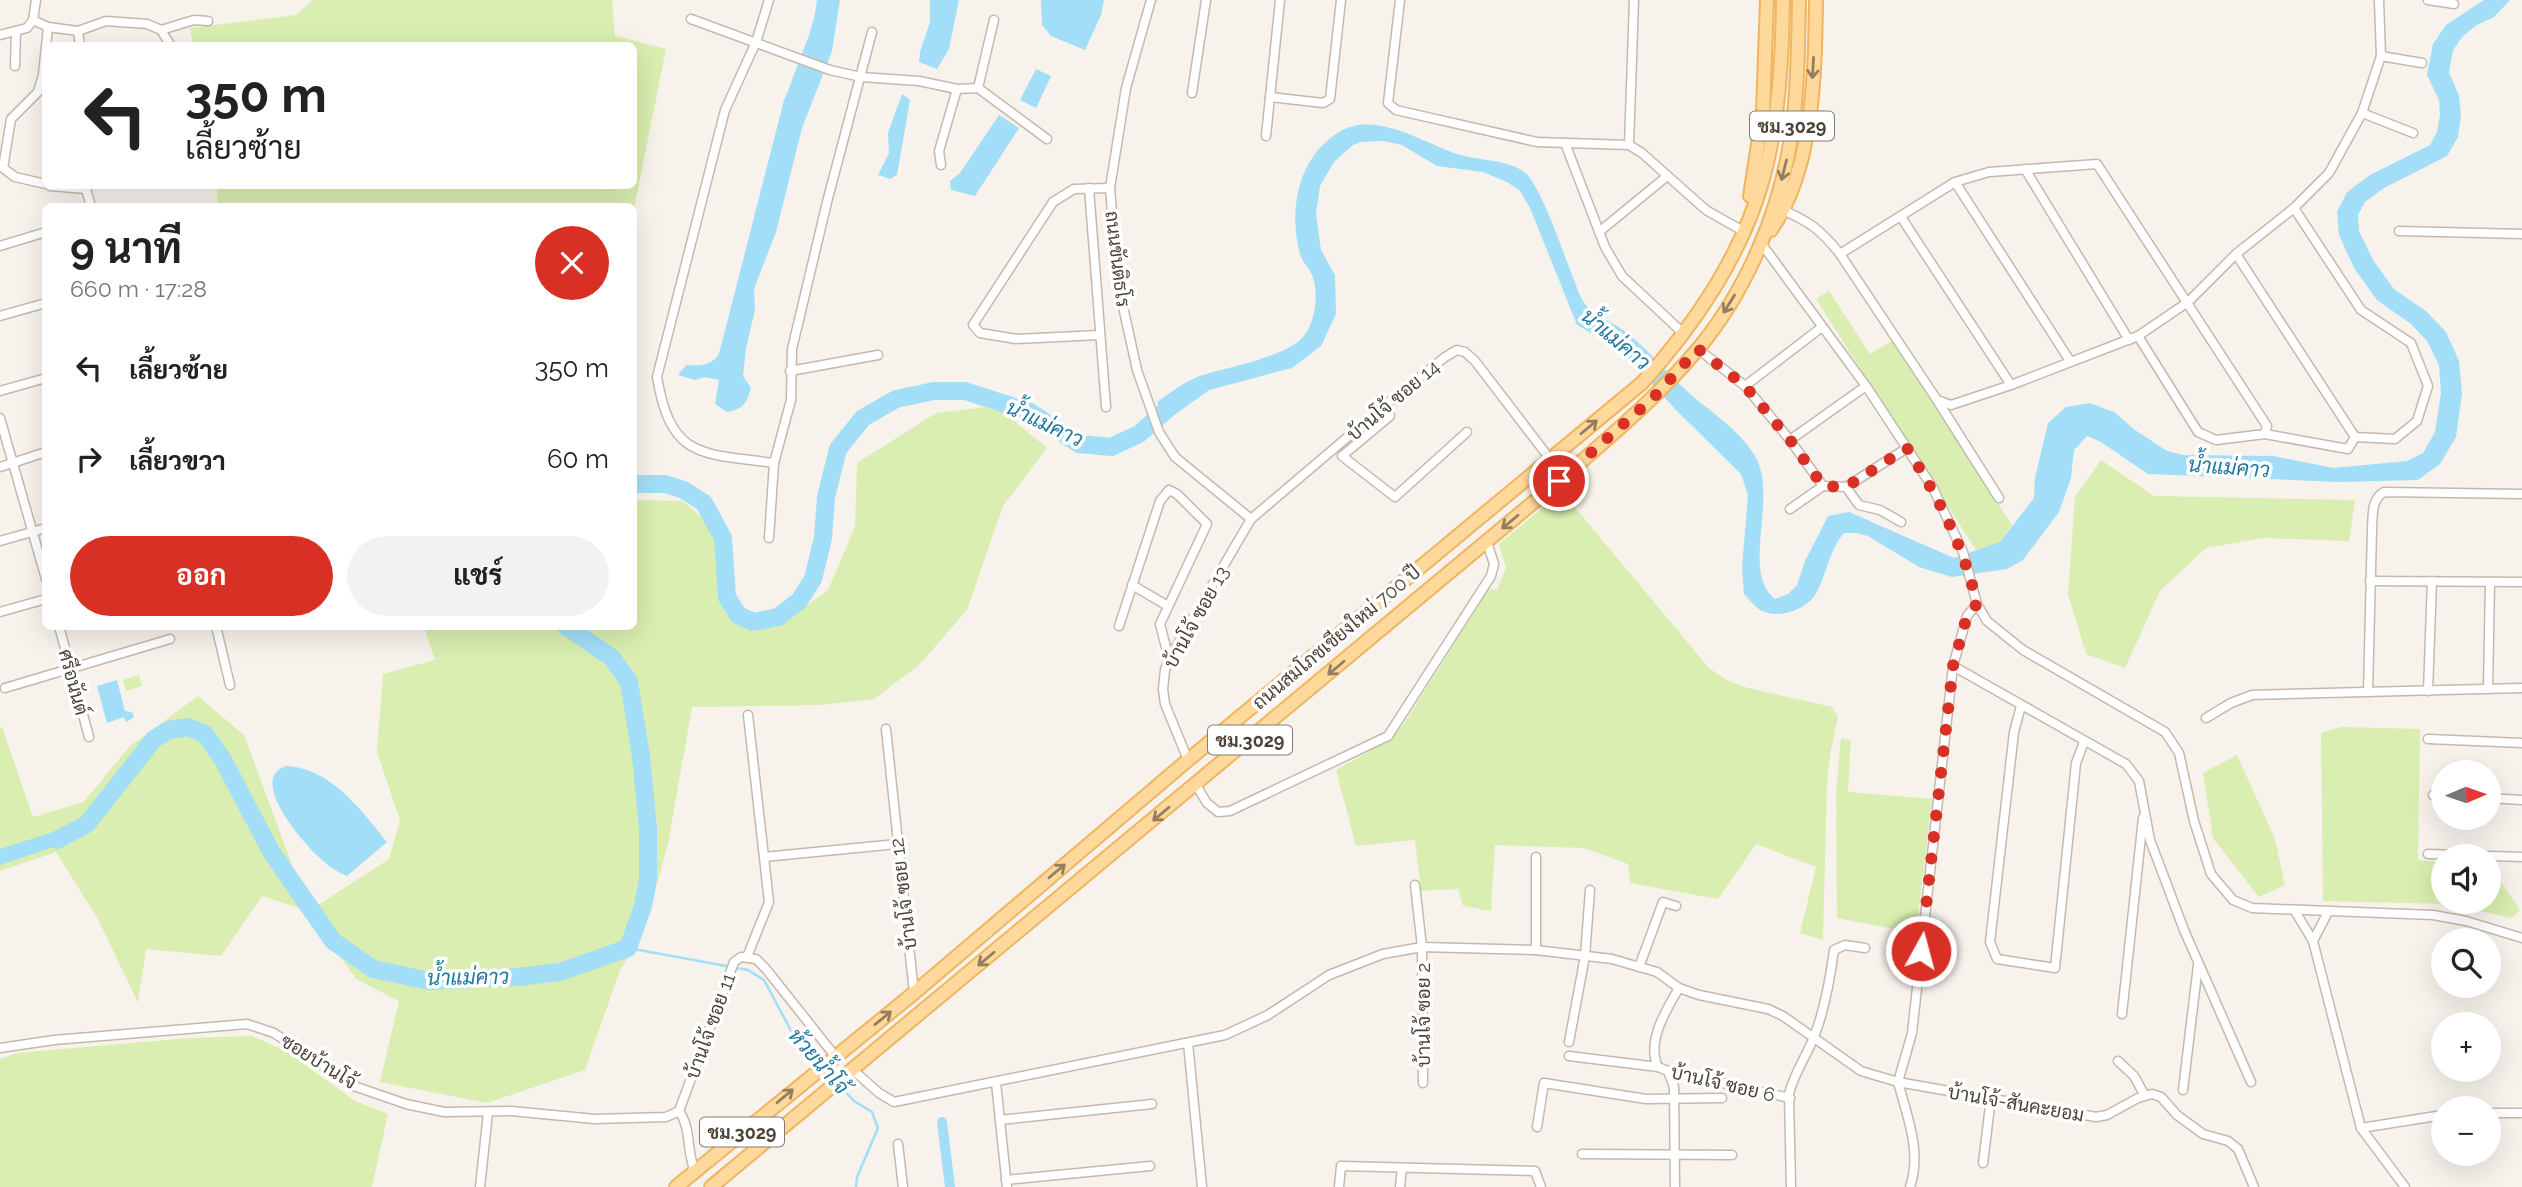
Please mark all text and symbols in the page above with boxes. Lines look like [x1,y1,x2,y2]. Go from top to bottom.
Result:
one-way arrow [1807,56,1820,79]
text: 350 m [185,66,327,123]
icon: left [70,70,161,161]
road number: ชม.3029 [1750,112,1834,140]
text: เลี้ยวซ้าย [185,129,302,166]
one-way arrow [1777,158,1790,180]
street label: ถนนขันติธโร [1101,209,1136,308]
text: 9 นาที [70,224,182,273]
button: close [535,226,609,300]
text: 660 m · 17:28 [70,275,207,302]
one-way arrow [1722,294,1737,313]
water label: น้ำแม่คาว [1576,299,1659,375]
icon: left [70,349,108,387]
text: 350 m [535,353,609,383]
street label: บ้านโจ้ ซอย 14 [1342,354,1443,445]
text: เลี้ยวซ้าย [129,355,228,385]
water label: น้ำแม่คาว [1002,390,1090,452]
one-way arrow [1579,420,1597,435]
icon: right [70,440,108,478]
text: 60 m [547,444,609,474]
text: เลี้ยวขวา [129,446,226,476]
water label: น้ำแม่คาว [2187,447,2271,482]
pin [1529,451,1589,511]
icon: arrive [1540,462,1578,500]
one-way arrow [1502,514,1520,530]
button: ออก [70,536,333,616]
button: แชร์ [347,536,609,616]
street label: ถนนสมโภชเชียงใหม่ 700 ปี [1247,560,1424,713]
street label: บ้านโจ้ ซอย 13 [1158,562,1233,672]
street label: ศรีอนันต์ [55,646,94,717]
one-way arrow [1327,660,1345,676]
road number: ชม.3029 [1208,726,1292,754]
north arrow [2431,760,2501,830]
map controls [2431,760,2501,1166]
one-way arrow [1153,806,1171,822]
street label: บ้านโจ้ ซอย 12 [884,837,921,951]
button: sound [2431,844,2501,914]
one-way arrow [1047,863,1065,879]
position arrow [1884,914,1958,988]
button: search [2431,928,2501,998]
one-way arrow [978,952,996,967]
water label: น้ำแม่คาว [427,959,509,990]
street label: บ้านโจ้ ซอย 2 [1411,963,1434,1067]
street label: บ้านโจ้ ซอย 11 [680,970,739,1082]
one-way arrow [873,1010,891,1026]
button: + [2431,1012,2501,1082]
water label: ห้วยน้ำโจ้ [784,1020,861,1102]
street label: ซอยบ้านโจ้ [277,1028,362,1093]
street label: บ้านโจ้ ซอย 6 [1669,1059,1777,1106]
street label: บ้านโจ้-สันคะยอม [1946,1079,2086,1126]
one-way arrow [776,1089,794,1104]
button: − [2431,1096,2501,1166]
road number: ชม.3029 [700,1118,784,1147]

